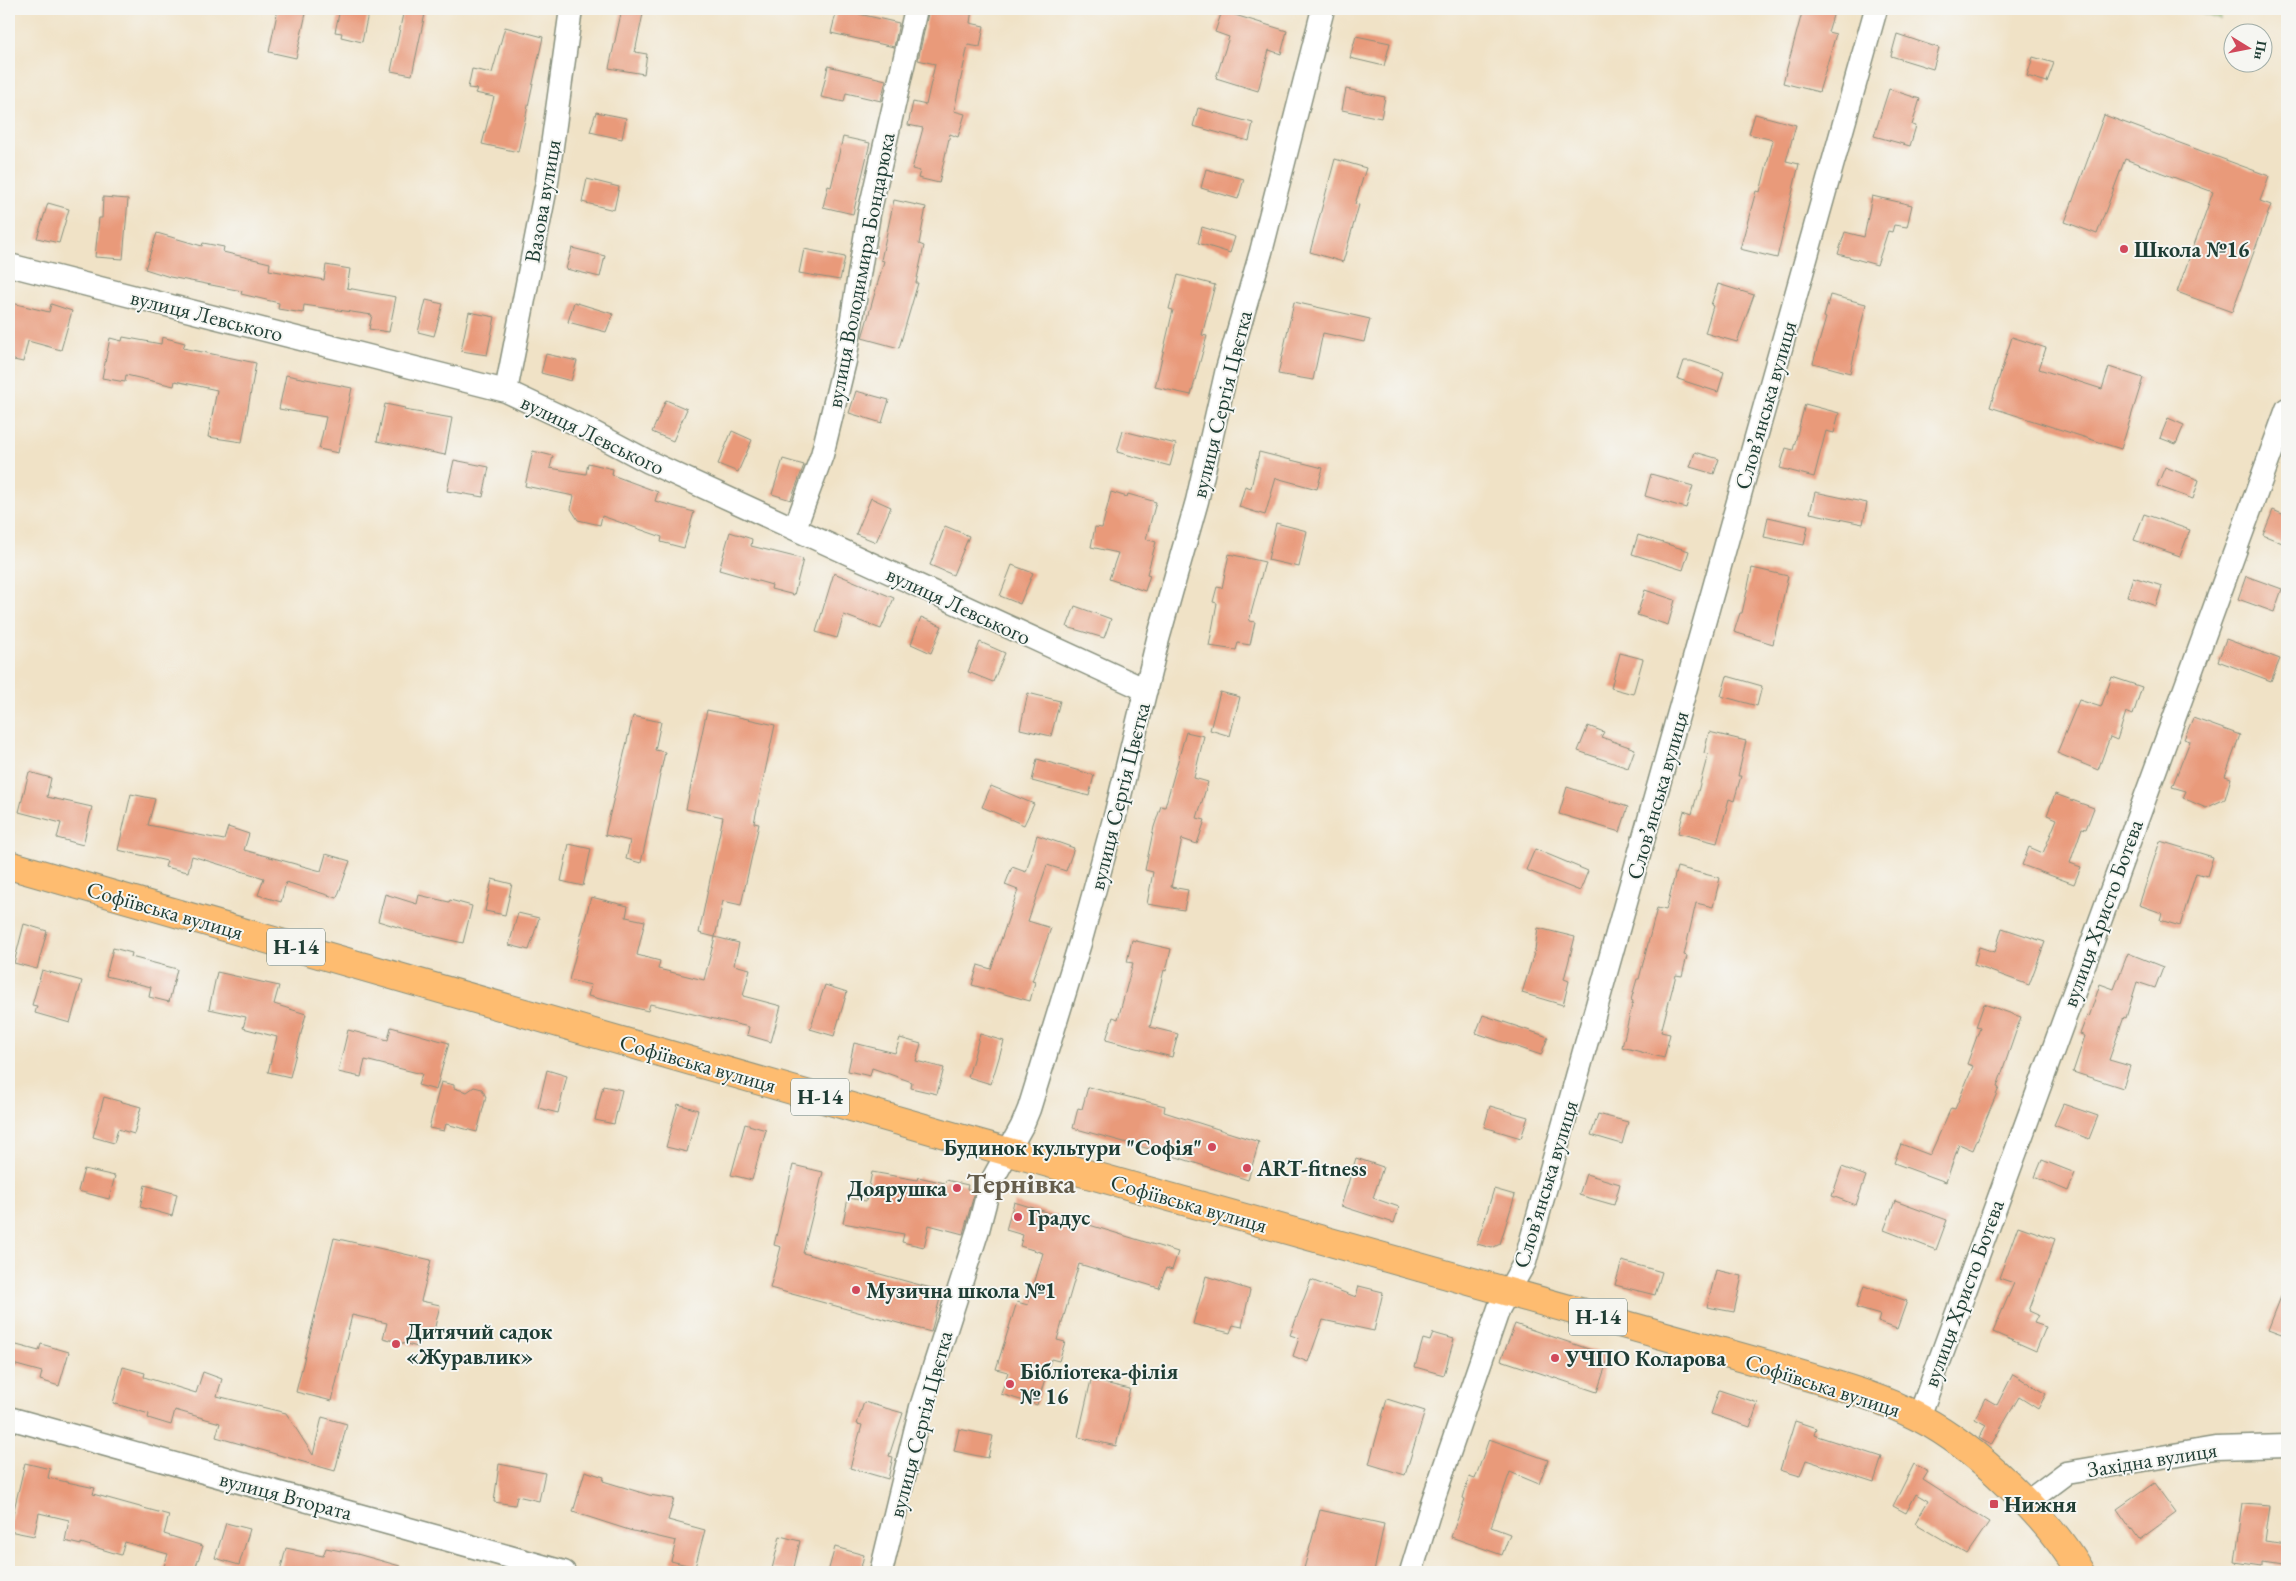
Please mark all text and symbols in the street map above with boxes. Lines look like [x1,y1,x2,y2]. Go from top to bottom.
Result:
north arrow [2224,22,2274,72]
text: Пн [2250,39,2271,61]
street label: вулиця Володимира Бондарюка [820,130,901,410]
street label: Вазова вулиця [517,137,568,265]
place label: Школа №16 [2134,235,2250,264]
marker: Школа №16 [2118,243,2130,255]
street label: вулиця Левського [128,283,286,348]
street label: вулиця Сергія Цвєтка [1184,307,1259,501]
street label: Словʼянська вулиця [1728,317,1803,493]
street label: вулиця Левського [516,387,669,482]
street label: вулиця Левського [882,559,1036,652]
street label: вулиця Сергія Цвєтка [1082,699,1157,893]
street label: Словʼянська вулиця [1620,707,1695,883]
street label: вулиця Христо Ботєва [2055,815,2150,1011]
street label: Софіївська вулиця [83,874,247,947]
road number: Н-14 [267,929,325,966]
street label: Софіївська вулиця [616,1027,780,1100]
road number: Н-14 [791,1078,849,1116]
street label: Словʼянська вулиця [1506,1097,1585,1272]
place label: Будинок культури "Софія" [944,1133,1202,1162]
marker: Будинок культури "Софія" [1206,1141,1218,1153]
place label: ART-fitness [1256,1154,1367,1183]
marker: ART-fitness [1241,1162,1253,1174]
district label: Тернівка [966,1165,1076,1201]
street label: Софіївська вулиця [1107,1167,1271,1240]
place label: Доярушка [847,1174,947,1203]
marker: Доярушка [951,1182,963,1194]
street label: вулиця Христо Ботєва [1916,1195,2011,1391]
place label: Градус [1028,1203,1090,1232]
marker: Градус [1012,1211,1024,1223]
place label: Музична школа №1 [866,1276,1056,1305]
marker: Музична школа №1 [850,1284,862,1296]
road number: Н-14 [1569,1298,1627,1335]
place label: Дитячий садок «Журавлик» [406,1317,553,1371]
street label: вулиця Сергія Цвєтка [882,1327,959,1521]
marker: Дитячий садок «Журавлик» [390,1338,402,1350]
place label: УЧПО Коларова [1564,1344,1726,1373]
street label: Софіївська вулиця [1742,1347,1904,1424]
marker: УЧПО Коларова [1549,1352,1561,1364]
place label: Бібліотека-філія № 16 [1020,1357,1178,1411]
marker: Бібліотека-філія № 16 [1004,1378,1016,1390]
street label: Західна вулиця [2085,1435,2219,1484]
street label: вулиця Втората [216,1464,356,1527]
place label: Нижня [2004,1490,2077,1519]
marker: Нижня [1988,1498,2000,1510]

